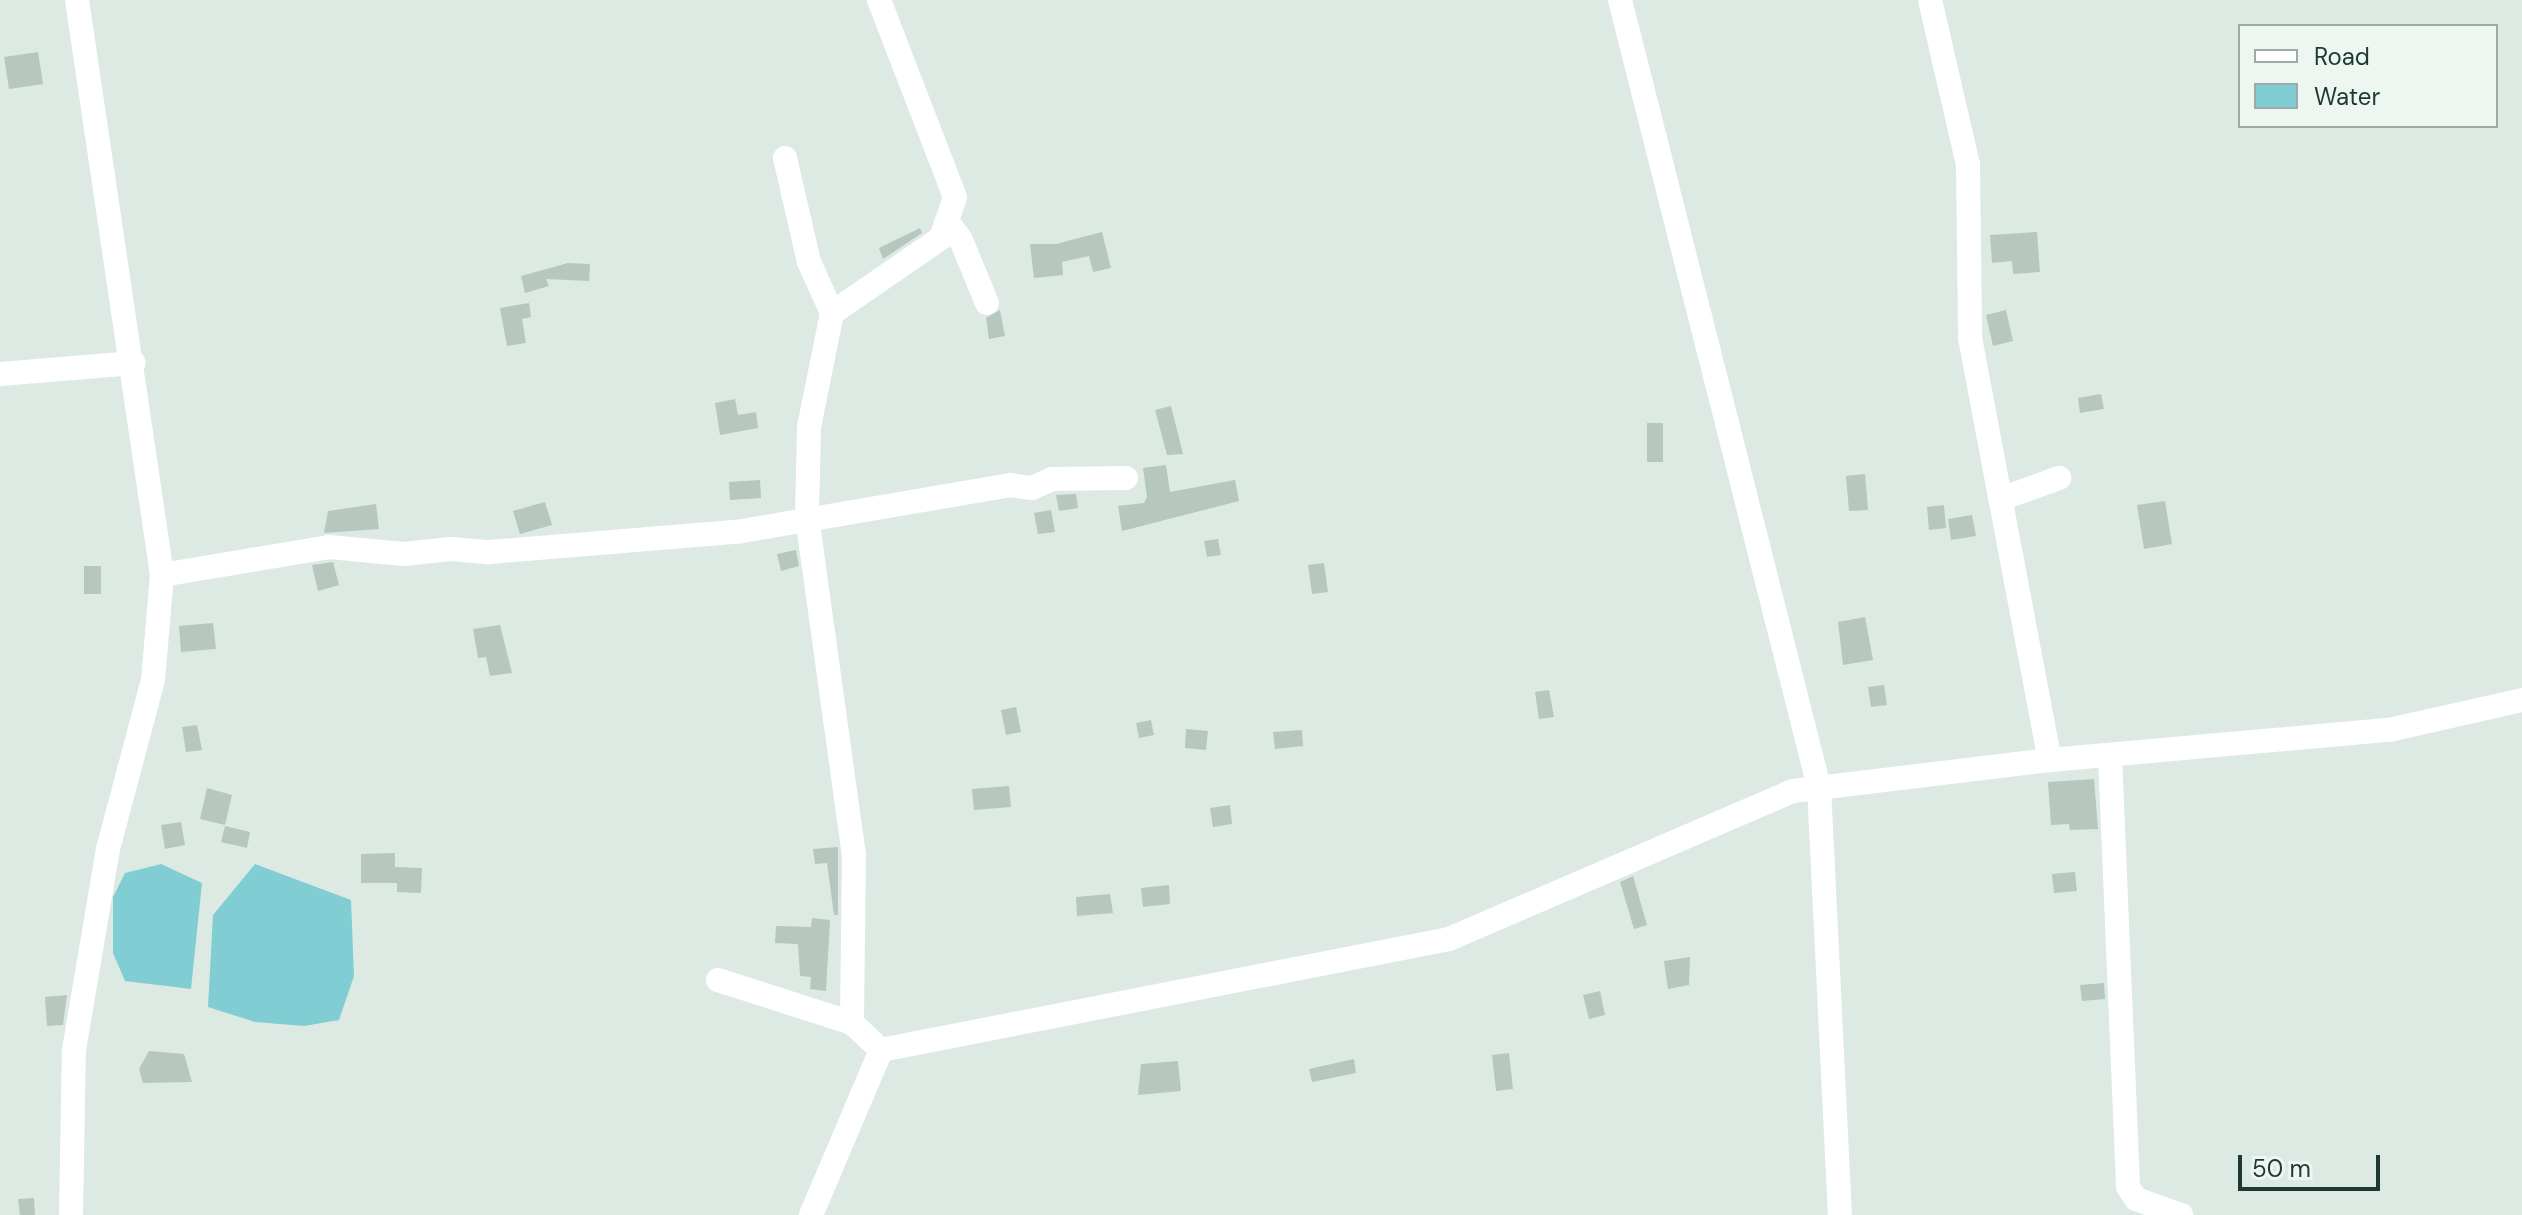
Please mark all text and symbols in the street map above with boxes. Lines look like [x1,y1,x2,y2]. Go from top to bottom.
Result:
legend [2238,24,2498,128]
text: Road [2314,41,2370,72]
text: Water [2314,81,2380,112]
scale bar [2242,1139,2384,1189]
text: 50 m [2252,1153,2311,1184]

